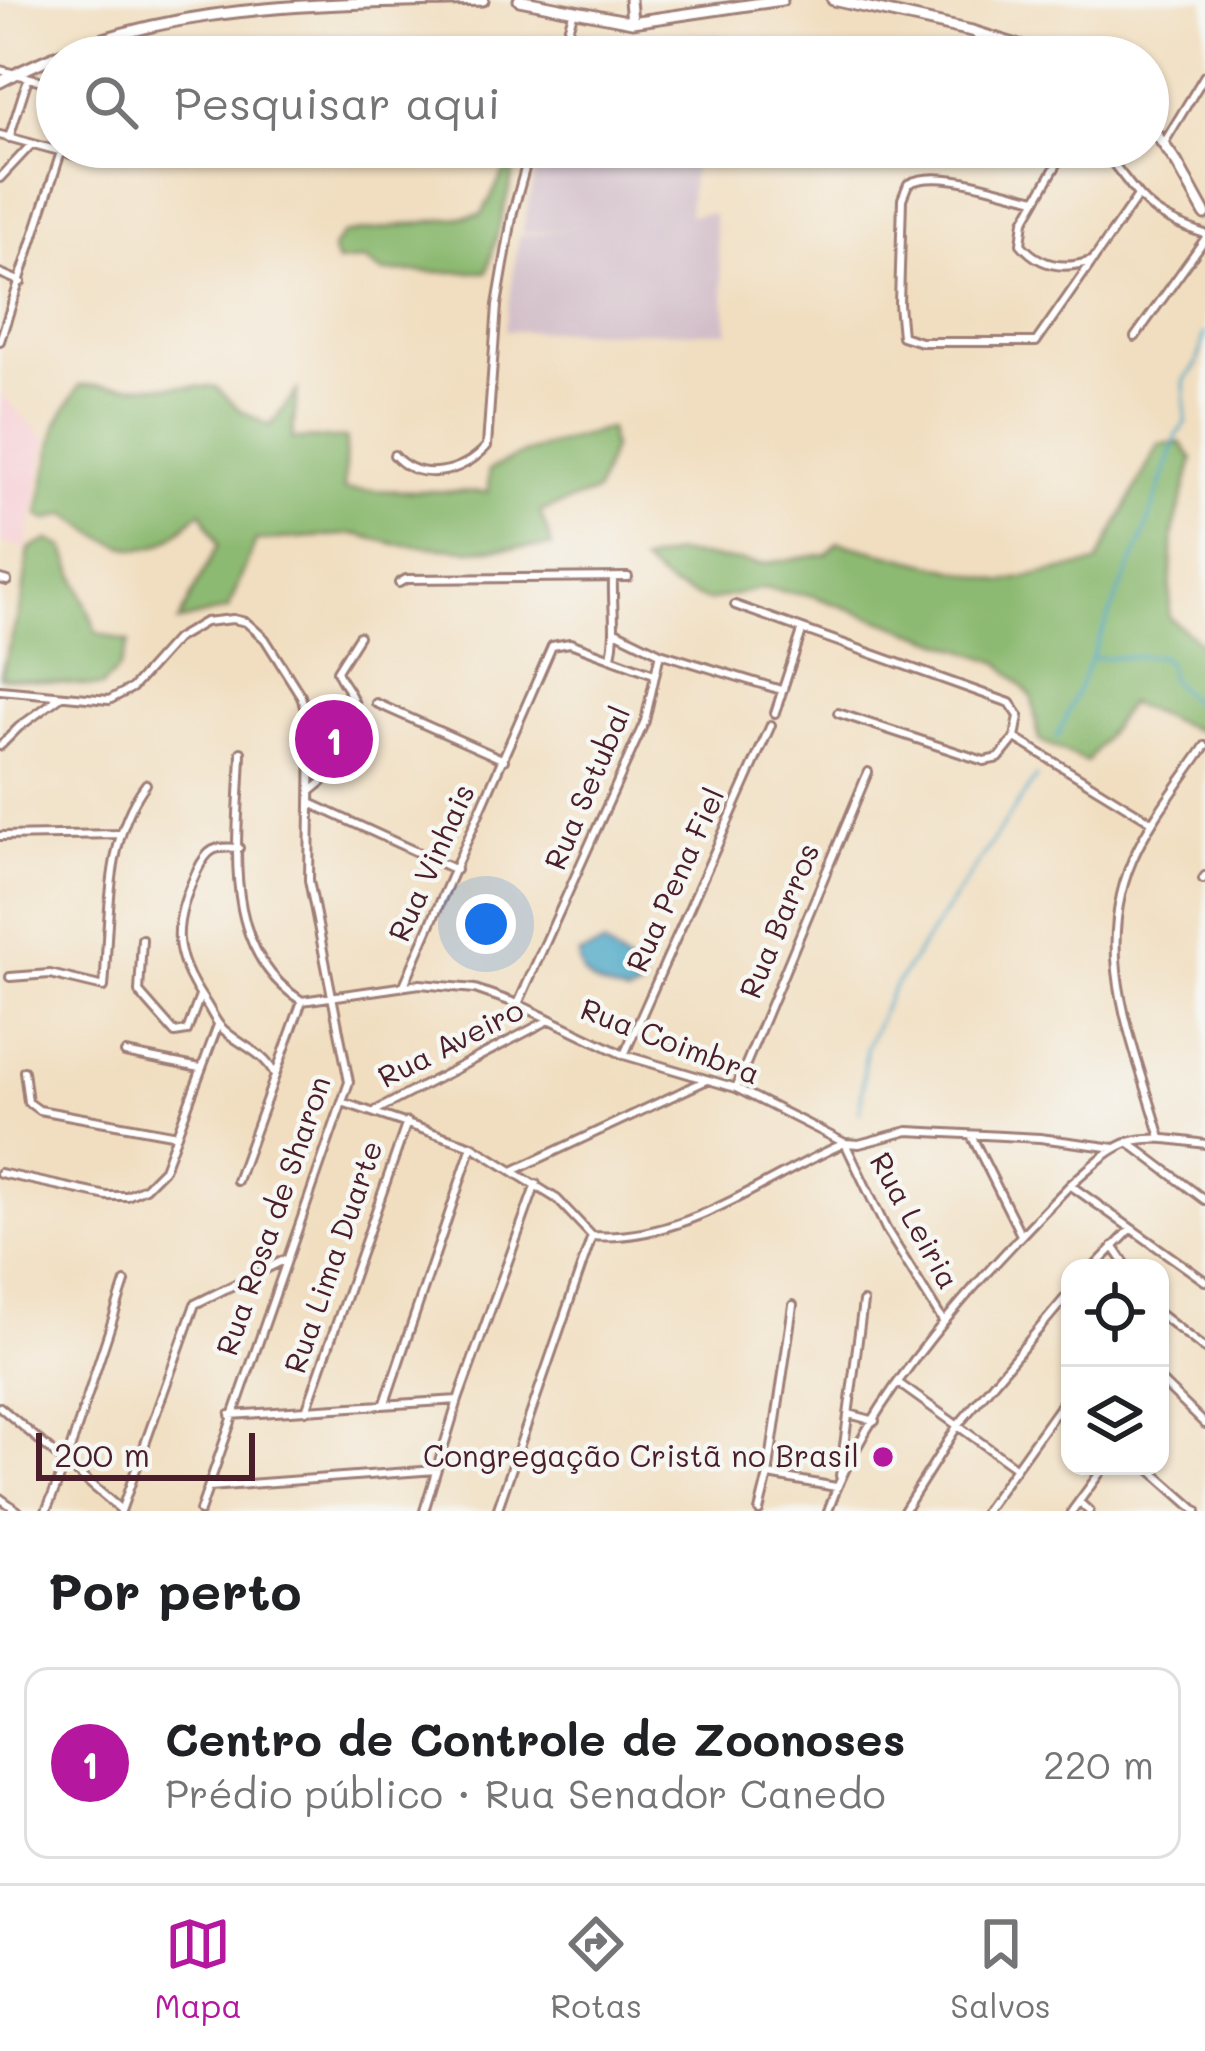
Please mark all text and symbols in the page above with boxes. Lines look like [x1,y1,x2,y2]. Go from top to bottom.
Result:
search box [36,36,1169,168]
icon: search [78,69,144,135]
text: Pesquisar aqui [174,73,501,131]
pin: 1 [295,694,373,784]
street label: Rua Setubal [534,699,639,875]
street label: Rua Vinhais [378,777,483,947]
street label: Rua Pena Fiel [616,781,733,978]
street label: Rua Barros [729,837,827,1004]
your location [456,894,516,954]
street label: Rua Aveiro [371,988,530,1096]
street label: Rua Coimbra [575,988,766,1093]
street label: Rua Rosa de Sharon [206,1070,339,1360]
street label: Rua Lima Duarte [274,1135,391,1378]
street label: Rua Leiria [862,1145,970,1295]
map controls [1061,1259,1169,1475]
button: locate [1061,1259,1169,1367]
button: layers [1061,1367,1169,1475]
scale bar [36,1427,255,1480]
text: 200 m [54,1432,150,1475]
place label: Congregação Cristã no Brasil [423,1435,859,1475]
marker: Congregação Cristã no Brasil [870,1444,896,1470]
text: Por perto [48,1556,301,1623]
text: Centro de Controle de Zoonoses [165,1709,905,1767]
text: 1 [81,1738,99,1789]
text: 220 m [1043,1738,1154,1789]
text: Prédio público · Rua Senador Canedo [165,1767,886,1818]
tab: Mapa [154,1911,242,2026]
tab: Rotas [550,1911,642,2026]
tab: Salvos [950,1911,1051,2026]

